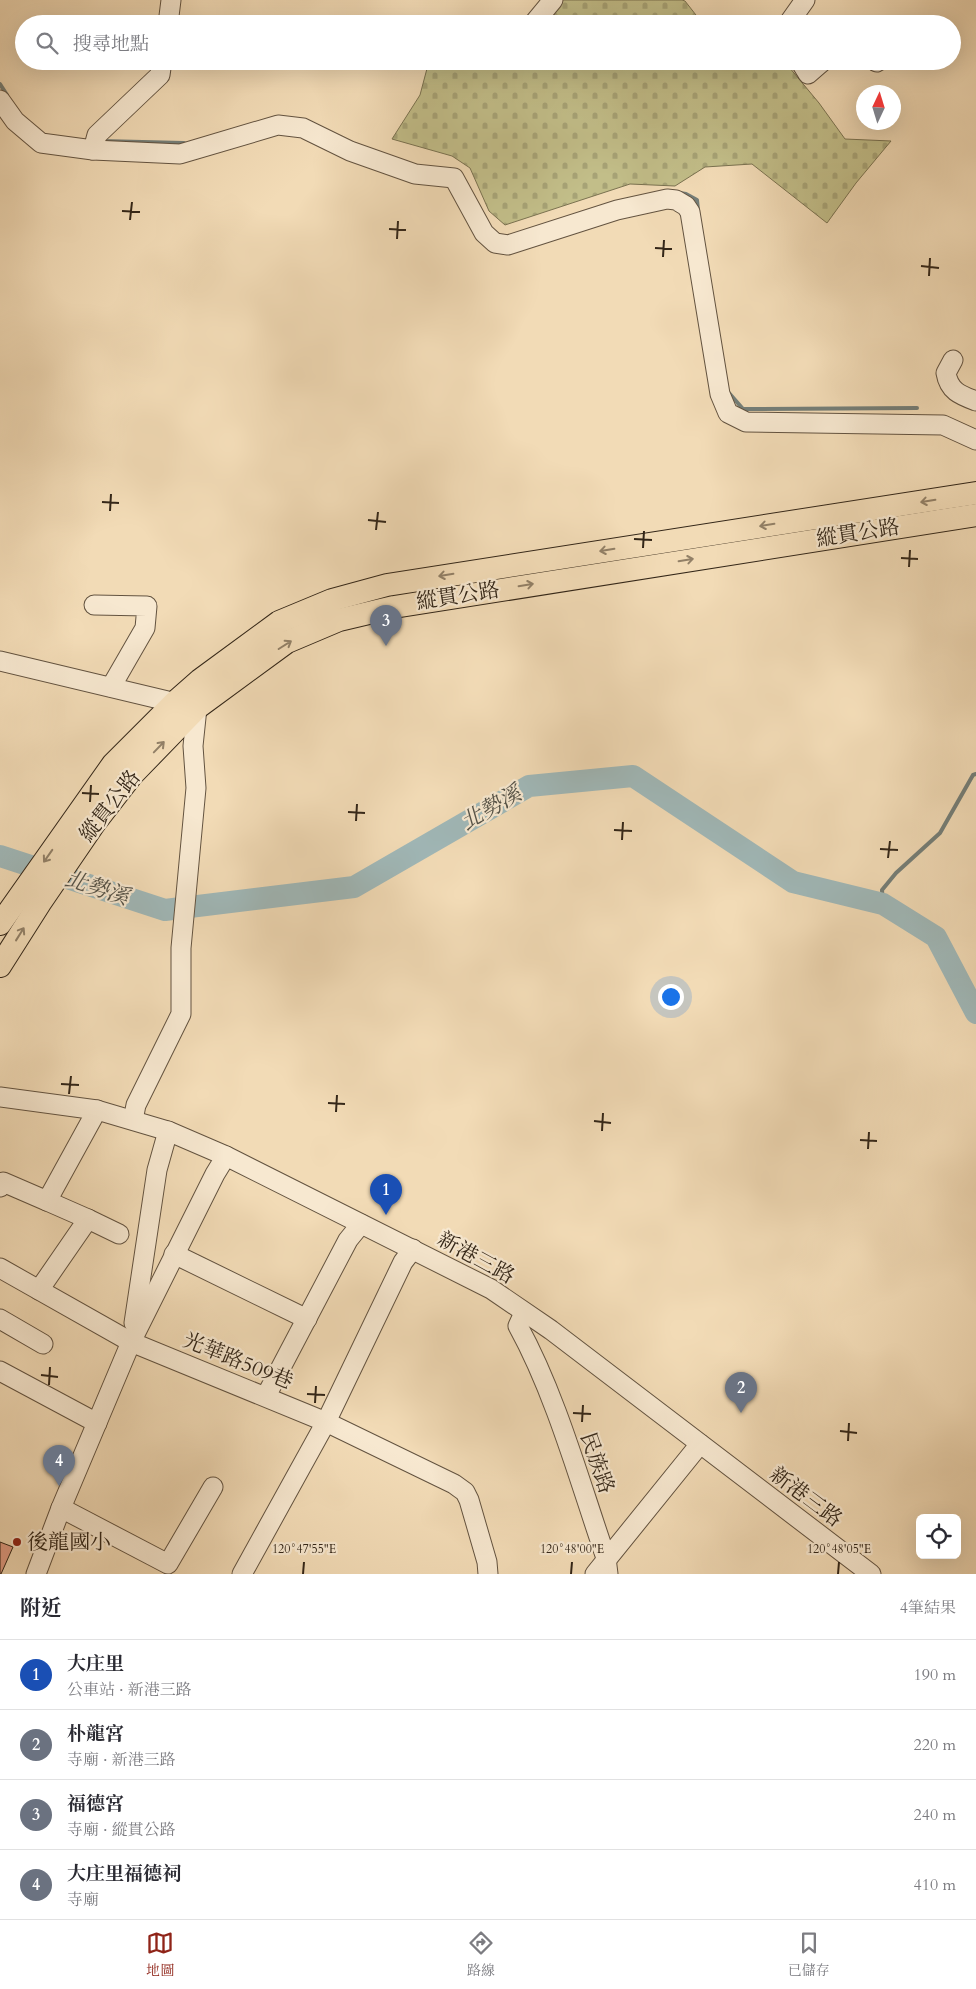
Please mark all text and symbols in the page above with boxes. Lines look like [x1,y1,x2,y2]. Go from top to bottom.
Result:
search box [15,15,961,70]
icon: search [33,29,61,57]
text: 搜尋地點 [73,31,149,57]
north arrow [856,85,901,130]
one-way arrow [920,496,936,506]
street label: 縱貫公路 [814,512,902,554]
one-way arrow [760,521,776,531]
one-way arrow [599,545,615,555]
one-way arrow [678,555,694,565]
one-way arrow [438,571,454,581]
street label: 縱貫公路 [414,575,502,617]
one-way arrow [517,580,533,590]
pin: 3 [370,605,402,646]
one-way arrow [277,639,291,649]
one-way arrow [153,741,165,753]
street label: 縱貫公路 [73,764,147,848]
water label: 北勢溪 [455,778,529,837]
one-way arrow [43,849,53,863]
water label: 北勢溪 [61,864,135,913]
one-way arrow [15,928,25,942]
your location [658,984,684,1010]
pin: 1 [370,1174,402,1215]
street label: 新港三路 [432,1225,520,1291]
street label: 光華路509巷 [179,1326,297,1396]
pin: 2 [725,1372,757,1413]
street label: 民族路 [573,1428,621,1498]
pin: 4 [43,1445,75,1486]
street label: 新港三路 [764,1460,848,1534]
map controls [916,1514,961,1559]
button: locate [916,1514,961,1559]
place label: 後龍國小 [27,1528,111,1557]
marker: 後龍國小 [11,1536,23,1548]
text: 120°47'55"E [272,1541,336,1557]
text: 120°48'00"E [540,1541,604,1557]
text: 120°48'05"E [807,1541,871,1557]
text: 附近 [20,1594,62,1623]
text: 4筆結果 [900,1597,956,1619]
text: 大庄里 [67,1651,124,1677]
text: 1 [32,1664,40,1686]
text: 190 m [914,1664,956,1686]
text: 公車站 · 新港三路 [67,1679,192,1701]
text: 朴龍宮 [67,1721,124,1747]
text: 2 [32,1734,40,1756]
text: 220 m [914,1734,956,1756]
text: 寺廟 · 新港三路 [67,1749,176,1771]
text: 福德宮 [67,1791,124,1817]
text: 3 [32,1804,40,1826]
text: 240 m [914,1804,956,1826]
text: 寺廟 · 縱貫公路 [67,1819,176,1841]
text: 大庄里福德祠 [67,1861,181,1887]
text: 4 [32,1874,40,1896]
text: 410 m [914,1874,956,1896]
text: 寺廟 [67,1889,99,1911]
tab: 地圖 [146,1929,174,1980]
tab: 路線 [467,1929,495,1980]
tab: 已儲存 [788,1929,830,1980]

